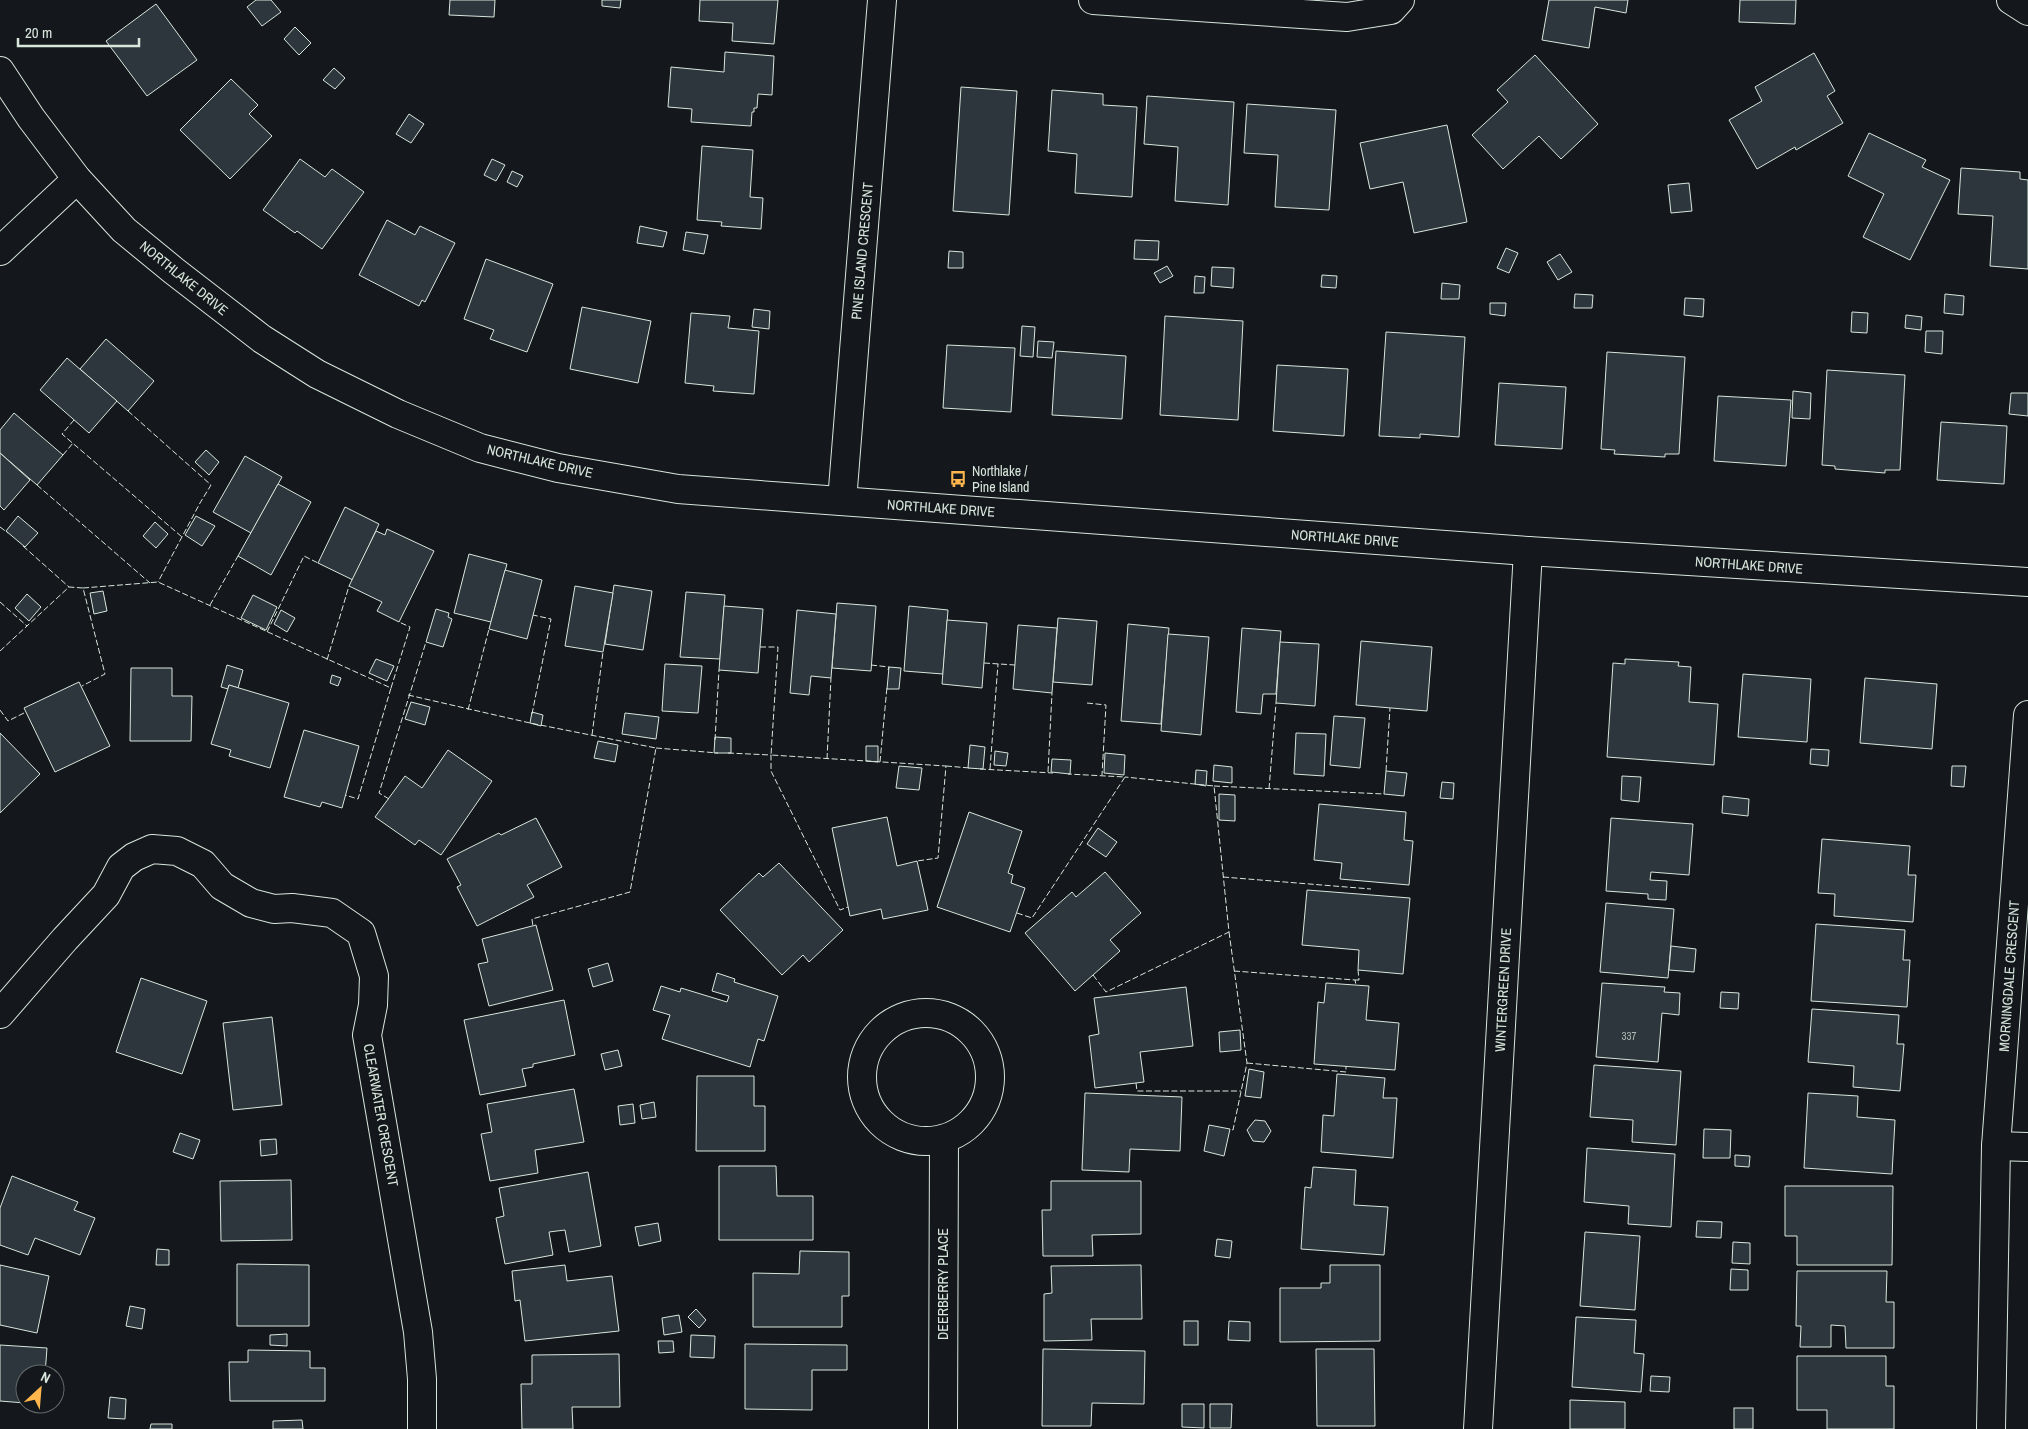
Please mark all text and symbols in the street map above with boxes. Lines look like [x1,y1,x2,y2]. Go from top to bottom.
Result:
scale bar [18,15,139,47]
text: 20 m [25,22,52,43]
street label: PINE ISLAND CRESCENT [847,182,877,320]
street label: NORTHLAKE DRIVE [136,237,232,319]
street label: NORTHLAKE DRIVE [485,440,595,482]
place label: Northlake / Pine Island [972,462,1029,496]
bus stop icon: Northlake / Pine Island [948,469,968,489]
street label: NORTHLAKE DRIVE [886,495,996,521]
street label: NORTHLAKE DRIVE [1290,525,1400,551]
street label: NORTHLAKE DRIVE [1694,552,1804,578]
street label: MORNINGDALE CRESCENT [1995,900,2023,1052]
street label: WINTERGREEN DRIVE [1491,927,1515,1053]
house number: 337 [1621,1029,1637,1043]
street label: CLEARWATER CRESCENT [360,1042,402,1188]
street label: DEERBERRY PLACE [934,1228,952,1340]
north arrow [15,1364,65,1414]
text: N [38,1367,53,1387]

